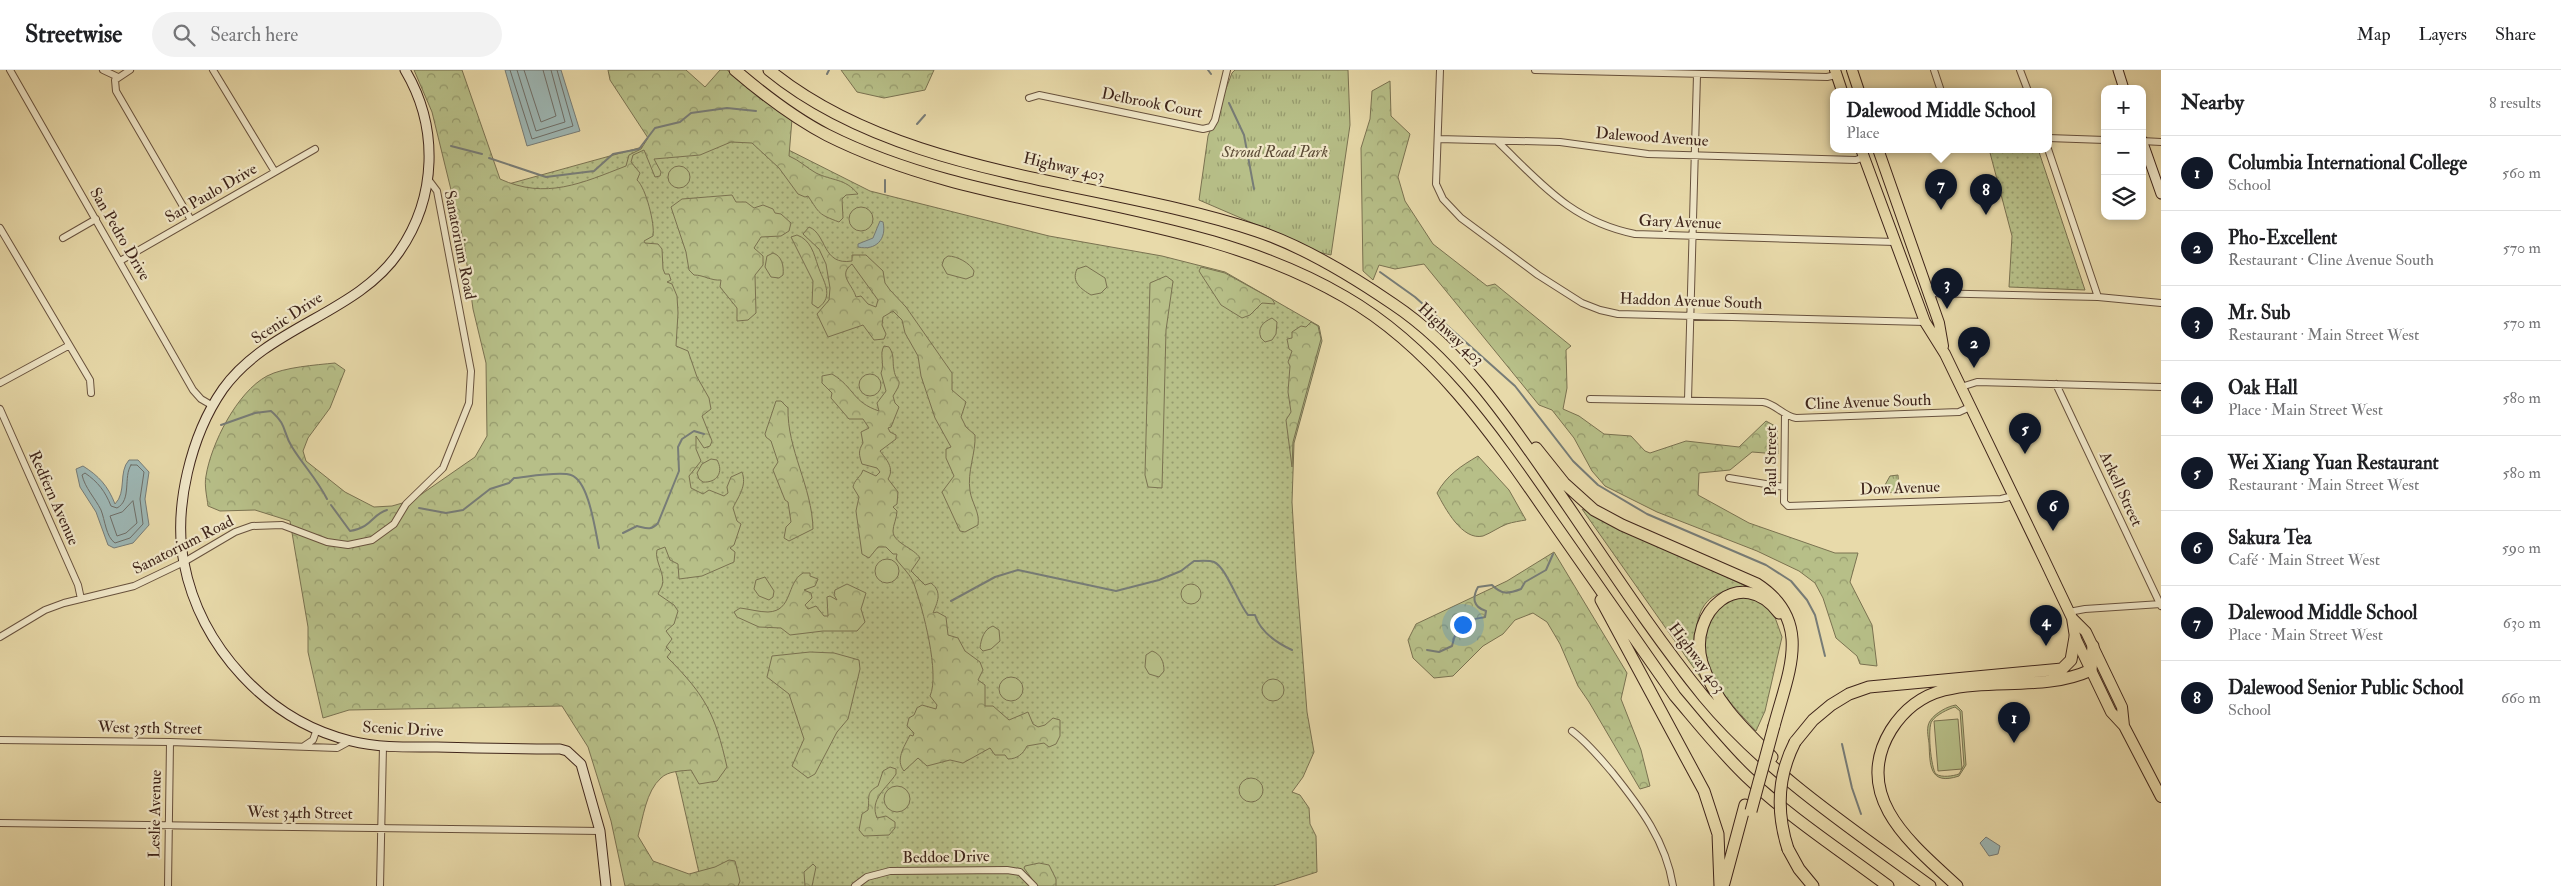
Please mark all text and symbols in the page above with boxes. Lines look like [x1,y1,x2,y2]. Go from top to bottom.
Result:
search box [152,12,502,57]
text: Streetwise [25,19,122,50]
icon: search [170,21,198,49]
text: Search here [210,23,298,47]
text: Map [2357,23,2391,46]
text: Layers [2419,23,2467,46]
text: Share [2495,23,2536,46]
street label: Delbrook Court [1100,83,1204,123]
map controls [2101,85,2146,220]
button: + [2101,85,2146,130]
popup [1830,88,2052,153]
text: Nearby [2181,89,2244,116]
text: 8 results [2489,93,2541,113]
text: Dalewood Middle School [1846,99,2036,123]
street label: Dalewood Avenue [1595,123,1709,151]
text: Place [1846,123,1880,143]
button: − [2101,130,2146,175]
park label: Stroud Road Park [1221,142,1329,162]
street label: Highway 403 [1021,148,1107,186]
text: Columbia International College [2228,151,2467,175]
street label: San Paulo Drive [162,159,261,227]
text: 1 [2194,163,2200,183]
text: 560 m [2502,163,2541,183]
pin: 7 [1925,169,1957,210]
pin: 8 [1970,174,2002,215]
button: layers [2101,175,2146,220]
text: School [2228,175,2271,195]
street label: San Pedro Drive [85,184,155,284]
street label: Sanatorium Road [440,189,480,301]
street label: Gary Avenue [1638,211,1722,233]
text: Pho-Excellent [2228,226,2337,250]
text: 2 [2193,238,2201,258]
text: 570 m [2503,238,2541,258]
text: Restaurant · Cline Avenue South [2228,250,2434,270]
pin: 3 [1931,268,1963,309]
street label: Scenic Drive [248,287,327,348]
street label: Haddon Avenue South [1619,289,1763,314]
street label: Highway 403 [1414,298,1488,370]
text: Mr. Sub [2228,301,2290,325]
text: 3 [2194,313,2200,333]
text: 570 m [2503,313,2541,333]
text: Restaurant · Main Street West [2228,325,2419,345]
pin: 2 [1958,327,1990,368]
text: Oak Hall [2228,376,2298,400]
text: 4 [2193,388,2201,408]
text: 580 m [2502,388,2541,408]
street label: Cline Avenue South [1804,390,1932,414]
text: Place · Main Street West [2228,400,2383,420]
pin: 5 [2009,413,2041,454]
street label: Paul Street [1761,426,1781,496]
street label: Arkell Street [2095,447,2147,530]
street label: Redfern Avenue [24,448,84,549]
text: Wei Xiang Yuan Restaurant [2228,451,2439,475]
text: 5 [2193,463,2201,483]
text: 580 m [2502,463,2541,483]
text: Restaurant · Main Street West [2228,475,2419,495]
street label: Dow Avenue [1860,477,1941,499]
pin: 6 [2037,490,2069,531]
street label: Sanatorium Road [129,511,237,579]
text: Sakura Tea [2228,526,2312,550]
text: 6 [2193,538,2201,558]
text: 590 m [2502,538,2541,558]
text: Café · Main Street West [2228,550,2380,570]
text: Dalewood Middle School [2228,601,2417,625]
pin: 4 [2030,605,2062,646]
your location [1450,612,1476,638]
text: 7 [2193,613,2201,633]
text: 630 m [2503,613,2541,633]
street label: Highway 403 [1664,619,1730,697]
text: Place · Main Street West [2228,625,2383,645]
text: Dalewood Senior Public School [2228,676,2464,700]
text: 8 [2193,688,2201,708]
text: 660 m [2501,688,2541,708]
text: School [2228,700,2271,720]
pin: 1 [1998,702,2030,743]
street label: West 35th Street [97,717,202,739]
street label: Scenic Drive [362,717,444,741]
street label: Leslie Avenue [144,769,166,858]
street label: West 34th Street [246,802,353,824]
street label: Beddoe Drive [902,846,990,868]

